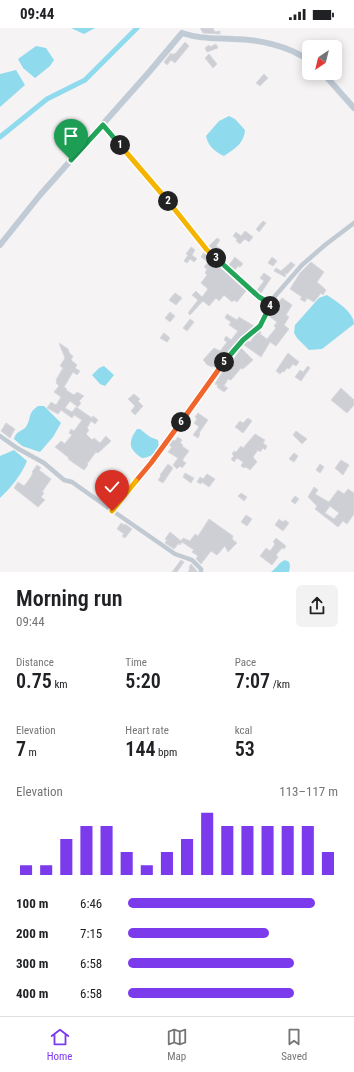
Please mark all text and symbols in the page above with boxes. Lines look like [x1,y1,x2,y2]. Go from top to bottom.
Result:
text: 09:44 [20,5,54,23]
north arrow [302,40,342,80]
map controls [302,40,342,80]
pin [54,119,88,160]
icon: arrive [60,125,82,147]
pin: 1 [110,135,130,155]
text: 1 [117,138,123,151]
pin: 2 [158,191,178,211]
text: 2 [165,194,171,207]
pin: 3 [206,248,226,268]
text: 3 [213,251,219,264]
pin: 4 [260,296,280,316]
text: 4 [267,299,273,312]
pin: 5 [214,352,234,372]
text: 5 [221,355,227,368]
pin: 6 [171,412,191,432]
text: 6 [178,415,184,428]
pin [95,470,129,511]
icon: check [101,476,123,498]
button: share [296,585,338,627]
text: Morning run [16,586,123,611]
text: 09:44 [16,614,45,629]
text: Distance [16,656,54,669]
text: Time [125,656,147,669]
text: Pace [235,656,256,669]
text: 0.75 [16,669,52,693]
text: 5:20 [125,669,161,693]
text: 7:07 [235,669,270,693]
text: km [52,678,68,691]
text: /km [270,678,290,691]
text: Elevation [16,724,56,737]
text: Heart rate [125,724,169,737]
text: kcal [235,724,252,737]
text: 7 [16,737,26,761]
text: 144 [125,737,156,761]
text: 53 [235,737,255,761]
text: m [26,746,37,759]
text: bpm [156,746,177,759]
text: Elevation [16,784,63,799]
text: 113–117 m [279,784,338,799]
text: 100 m [16,896,48,911]
text: 6:46 [80,896,102,911]
text: 200 m [16,926,48,941]
text: 7:15 [80,926,102,941]
text: 300 m [16,956,48,971]
text: 6:58 [80,956,102,971]
text: 400 m [16,986,48,1001]
text: 6:58 [80,986,102,1001]
tab: Home [47,1026,72,1063]
tab: Map [166,1026,188,1063]
tab: Saved [281,1026,307,1063]

